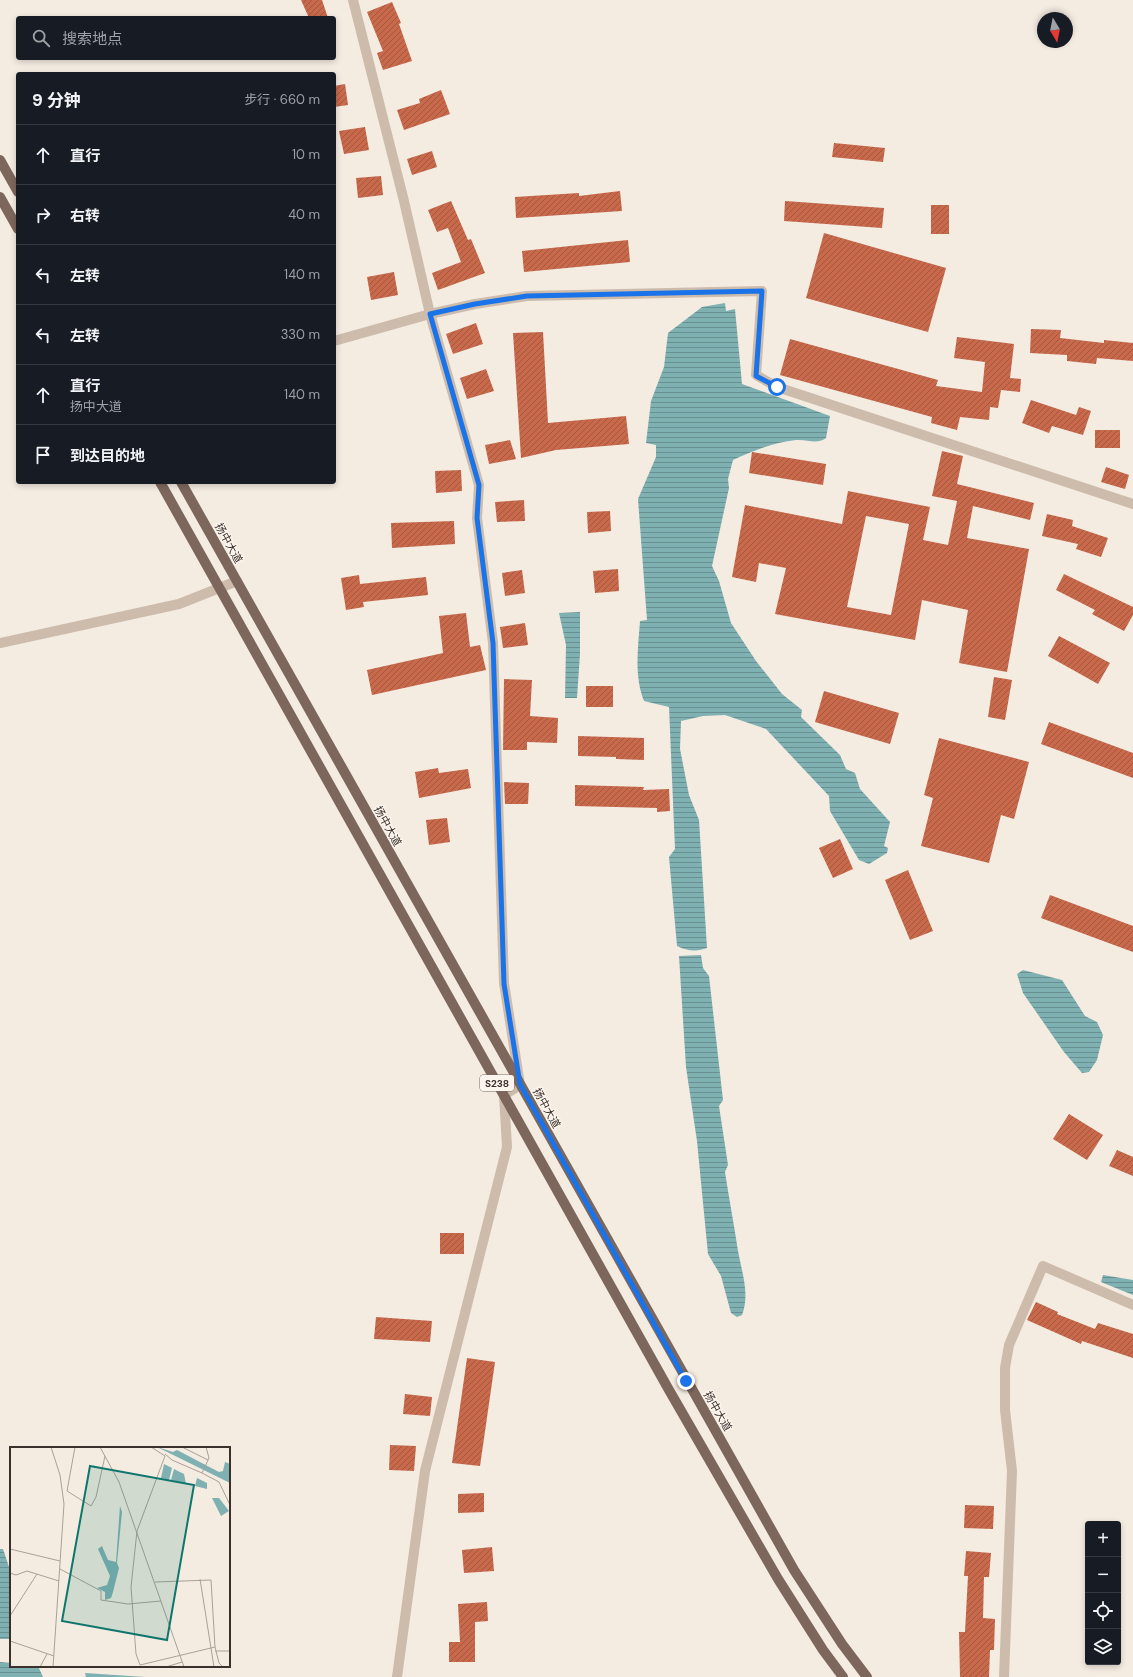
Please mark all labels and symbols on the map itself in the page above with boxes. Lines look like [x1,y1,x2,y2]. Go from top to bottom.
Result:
north arrow [1037,12,1073,48]
route start [768,378,786,396]
street label: 扬中大道 [212,520,246,566]
street label: 扬中大道 [371,803,405,849]
road number: S238 [480,1075,514,1091]
street label: 扬中大道 [530,1085,564,1131]
route end [677,1372,695,1390]
street label: 扬中大道 [701,1388,735,1434]
inset map [10,1447,230,1667]

